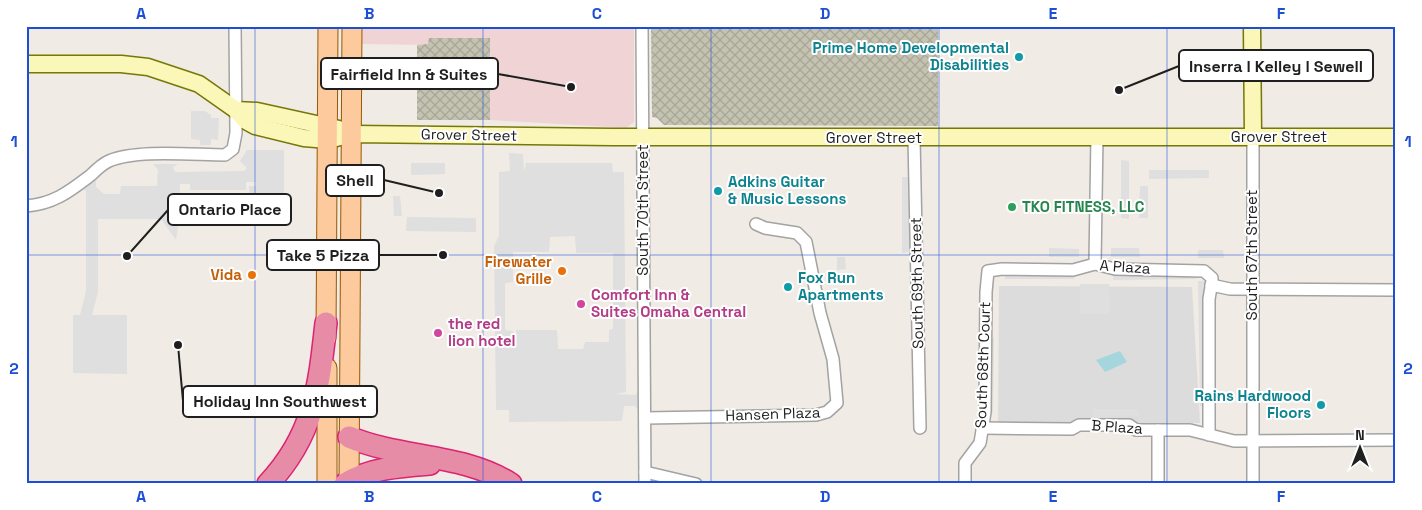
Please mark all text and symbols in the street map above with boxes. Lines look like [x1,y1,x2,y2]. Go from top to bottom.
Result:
text: A [136,3,146,24]
text: B [364,3,374,24]
text: C [592,3,602,24]
text: D [820,3,830,24]
text: E [1049,3,1058,24]
text: F [1277,3,1286,24]
place label: Prime Home Developmental Disabilities [813,38,1009,74]
callout: Inserra l Kelley l Sewell [1179,50,1373,81]
marker: Prime Home Developmental Disabilities [1013,51,1025,63]
text: Inserra l Kelley l Sewell [1189,56,1363,77]
callout: Fairfield Inn & Suites [321,58,498,89]
text: Fairfield Inn & Suites [331,64,487,85]
street label: Grover Street [421,124,517,145]
street label: Grover Street [1231,127,1327,146]
street label: Grover Street [826,128,922,147]
text: 1 [10,131,18,152]
text: 1 [1404,131,1412,152]
street label: South 70th Street [633,144,652,276]
callout: Shell [326,165,384,196]
text: Shell [336,170,374,191]
place label: Adkins Guitar & Music Lessons [728,172,847,208]
marker: Adkins Guitar & Music Lessons [712,185,724,197]
street label: South 67th Street [1242,190,1261,320]
callout: Ontario Place [168,194,291,225]
place label: TKO FITNESS, LLC [1022,197,1145,216]
text: Ontario Place [178,199,282,220]
marker: TKO FITNESS, LLC [1006,201,1018,213]
street label: South 69th Street [906,217,927,349]
callout: Take 5 Pizza [267,240,379,270]
text: Take 5 Pizza [277,245,369,266]
place label: Firewater Grille [485,252,552,288]
street label: A Plaza [1099,255,1151,278]
place label: Vida [210,265,242,284]
marker: Firewater Grille [556,265,568,277]
place label: Fox Run Apartments [798,268,884,304]
marker: Vida [246,269,258,281]
marker: Fox Run Apartments [782,281,794,293]
place label: Comfort Inn & Suites Omaha Central [591,285,746,321]
marker: Comfort Inn & Suites Omaha Central [575,298,587,310]
street label: South 68th Court [971,301,994,429]
place label: the red lion hotel [448,314,516,350]
marker: the red lion hotel [432,327,444,339]
text: 2 [9,358,19,379]
text: 2 [1403,358,1413,379]
callout: Holiday Inn Southwest [183,386,377,417]
place label: Rains Hardwood Floors [1195,386,1311,422]
text: Holiday Inn Southwest [193,391,367,412]
marker: Rains Hardwood Floors [1315,399,1327,411]
street label: Hansen Plaza [725,402,821,425]
street label: B Plaza [1091,415,1144,438]
north arrow [1334,422,1384,472]
text: N [1355,426,1365,444]
text: A [136,486,146,507]
text: B [364,486,374,507]
text: C [592,486,602,507]
text: D [820,486,830,507]
text: E [1049,486,1058,507]
text: F [1277,486,1286,507]

